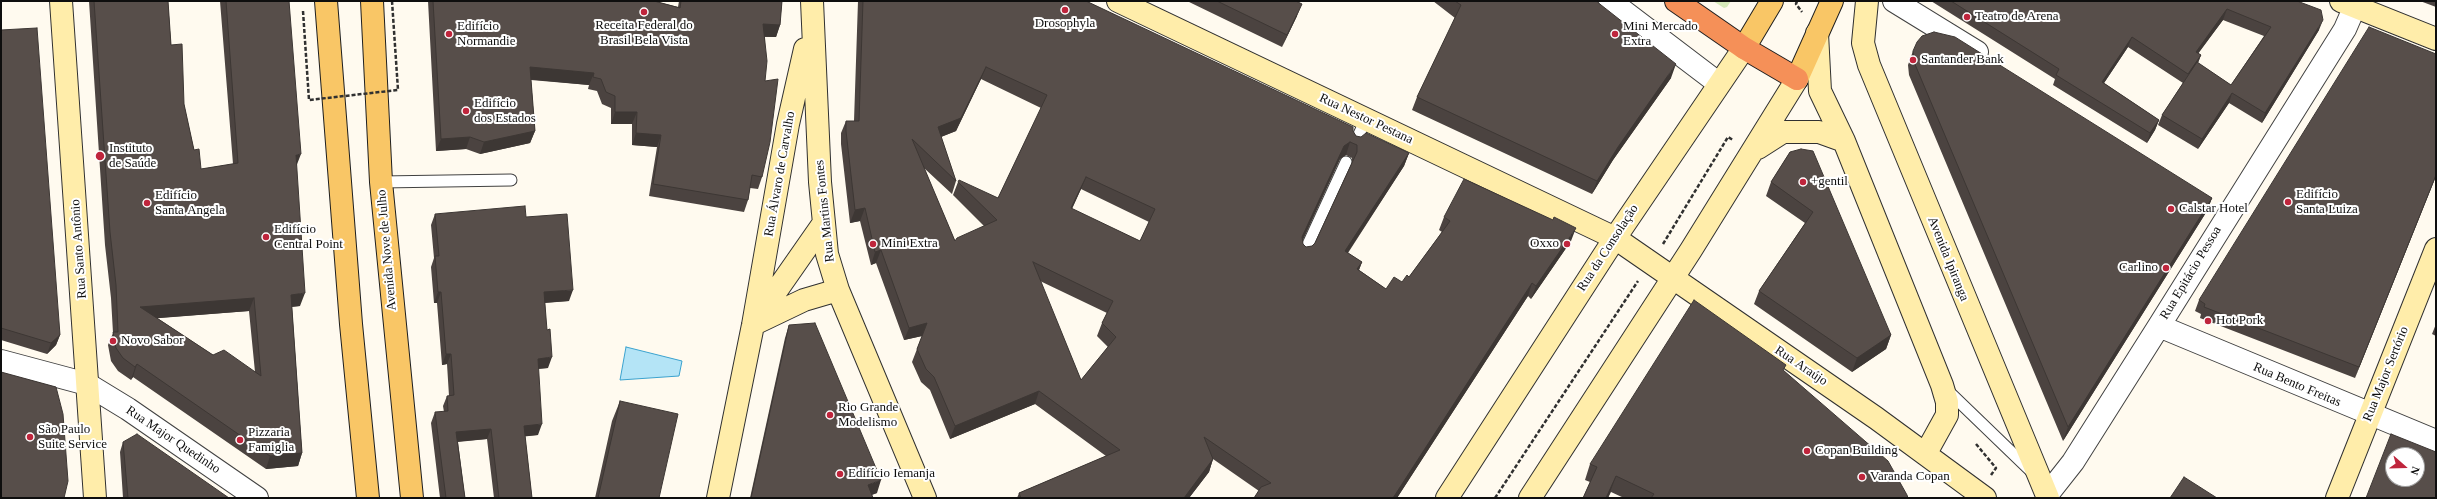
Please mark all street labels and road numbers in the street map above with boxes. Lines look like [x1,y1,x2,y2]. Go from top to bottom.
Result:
street label: Rua Nestor Pestana [1317,90,1415,148]
street label: Rua Álvaro de Carvalho [761,110,799,238]
street label: Rua Martins Fontes [812,159,838,263]
street label: Avenida Nove de Julho [374,189,400,311]
street label: Rua Santo Antônio [68,199,90,299]
street label: Rua da Consolação [1574,202,1642,294]
street label: Avenida Ipiranga [1924,215,1972,303]
street label: Rua Epitácio Pessoa [2157,223,2225,323]
street label: Rua Major Sertório [2360,324,2412,424]
street label: Rua Araújo [1772,343,1830,389]
street label: Rua Bento Freitas [2251,359,2343,411]
street label: Rua Major Quedinho [123,403,223,477]

